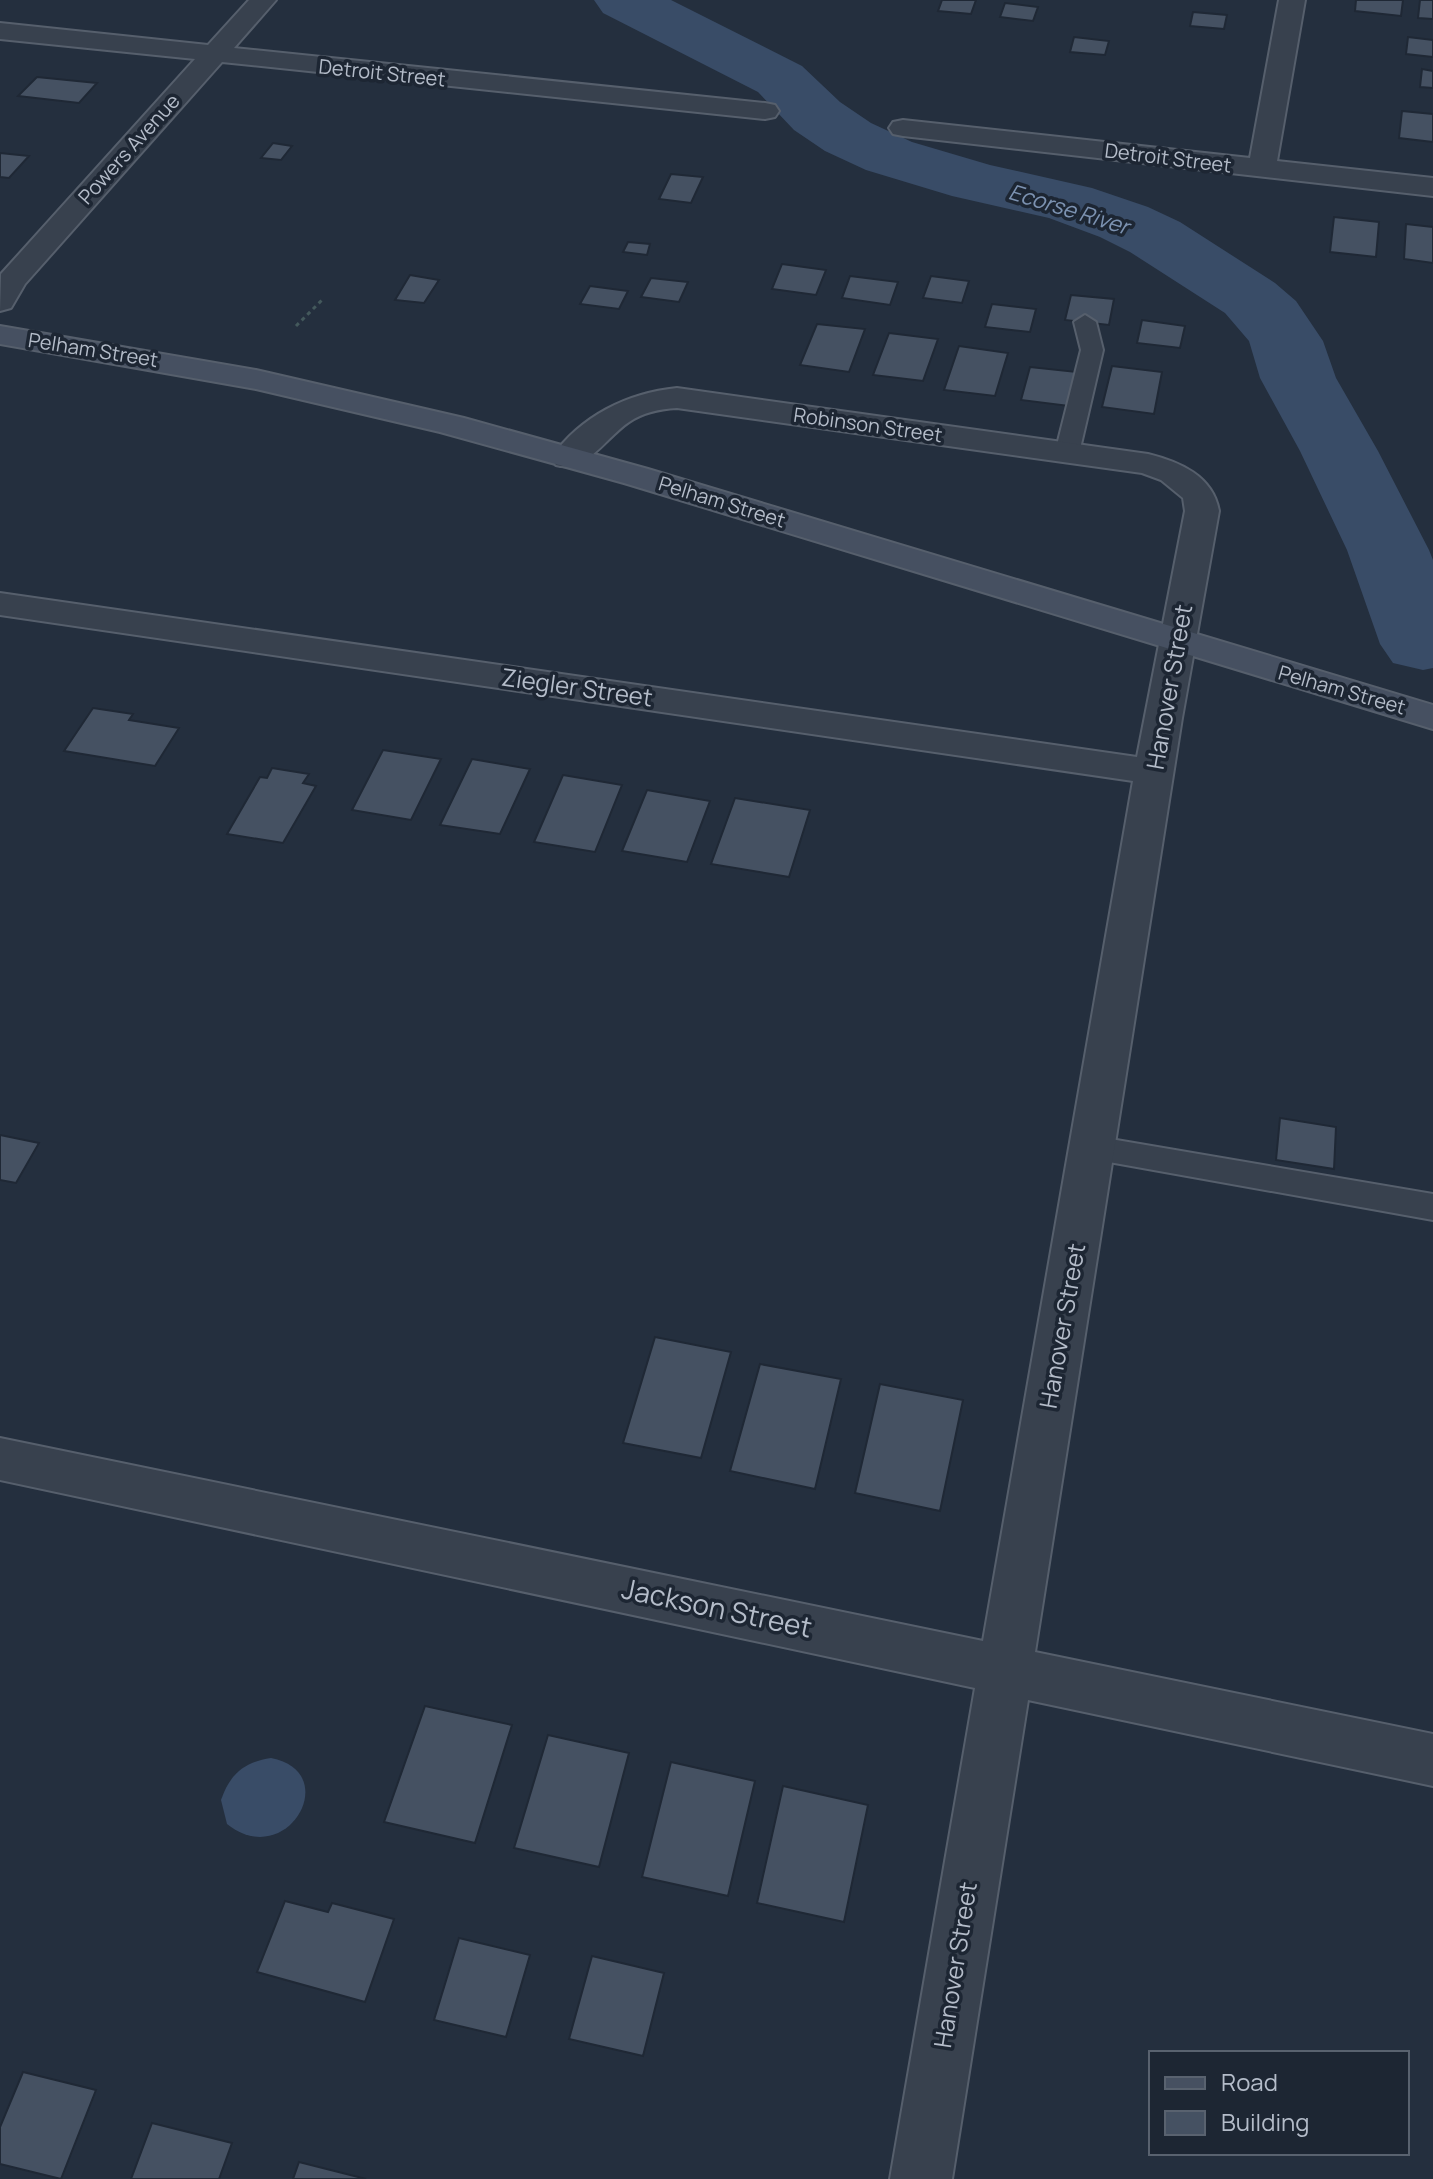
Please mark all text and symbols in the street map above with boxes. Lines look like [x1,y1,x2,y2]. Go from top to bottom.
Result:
street label: Detroit Street [317,52,447,93]
street label: Powers Avenue [72,88,185,210]
street label: Detroit Street [1103,136,1233,179]
water label: Ecorse River [1005,176,1136,242]
street label: Pelham Street [26,326,160,373]
street label: Robinson Street [792,401,944,448]
street label: Pelham Street [656,469,789,534]
street label: Hanover Street [1138,601,1199,772]
street label: Pelham Street [1275,658,1409,721]
street label: Ziegler Street [500,660,655,713]
street label: Hanover Street [1031,1240,1092,1411]
street label: Jackson Street [619,1568,816,1646]
street label: Hanover Street [925,1880,984,2050]
legend [1149,2051,1409,2155]
text: Road [1221,2065,1278,2098]
text: Building [1221,2105,1309,2138]

